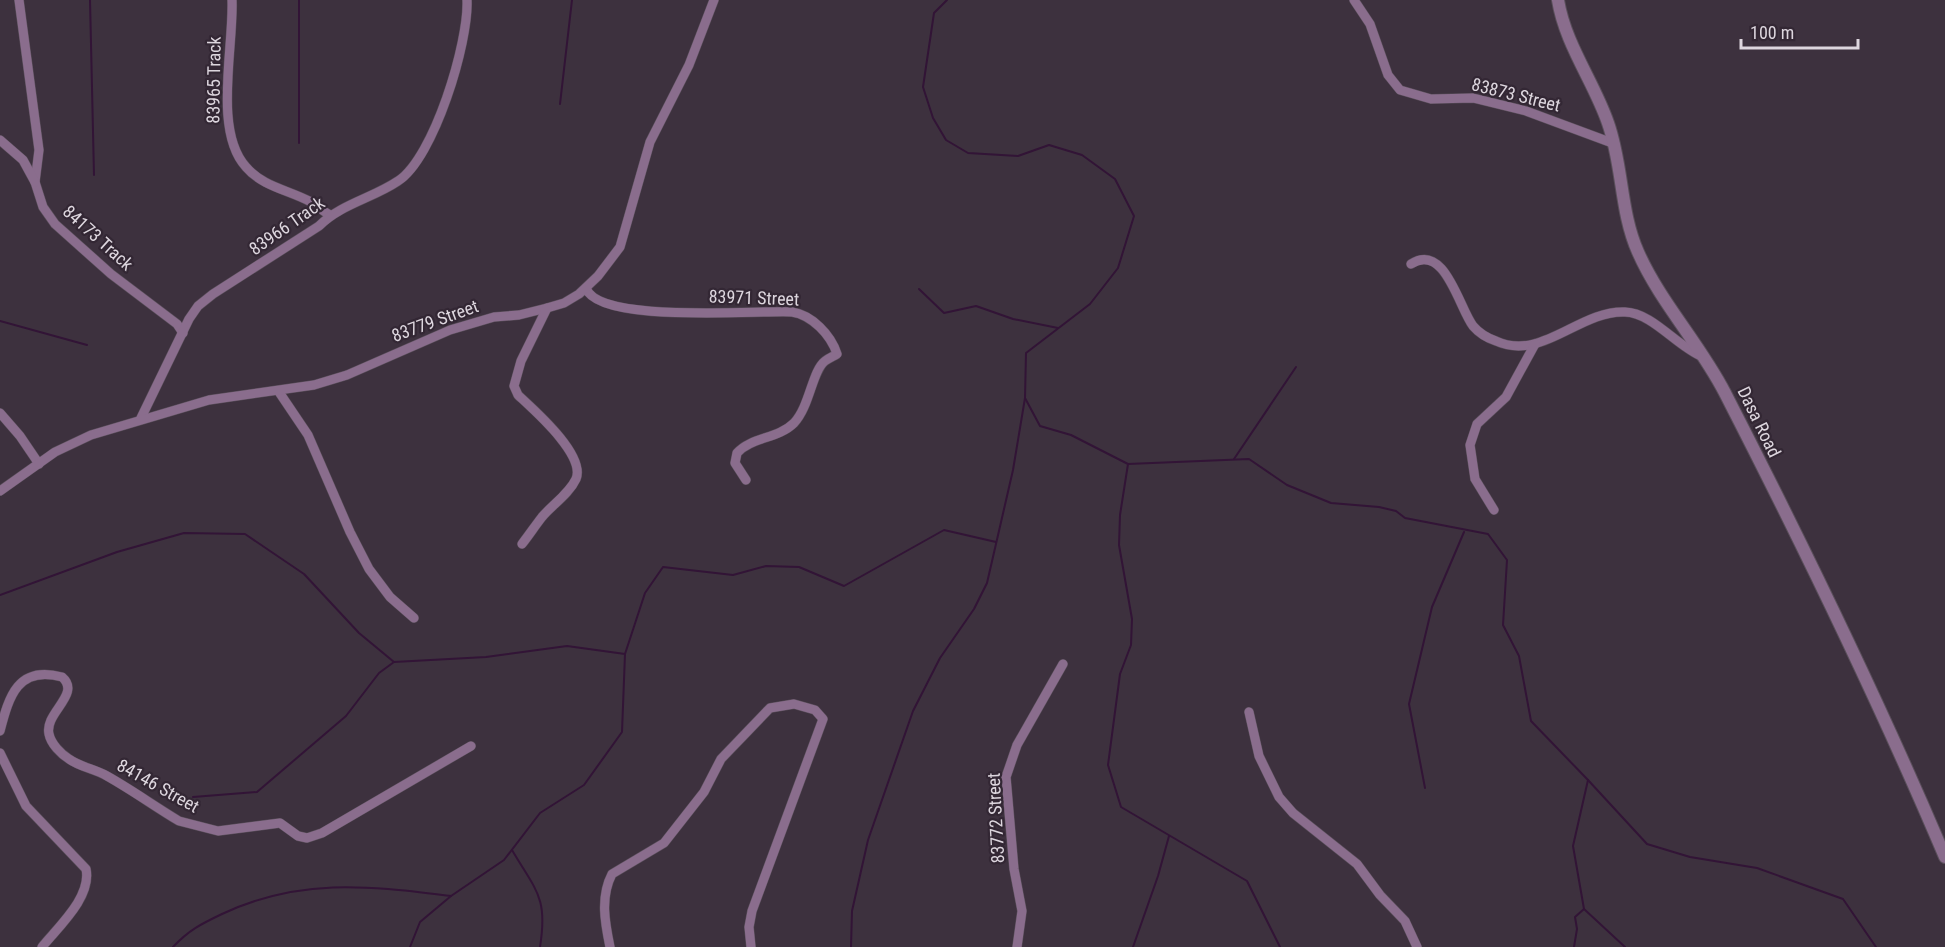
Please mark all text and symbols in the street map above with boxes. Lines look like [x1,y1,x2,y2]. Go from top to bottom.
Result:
scale bar [1741,12,1858,50]
text: 100 m [1750,22,1794,43]
street label: 83965 Track [202,36,225,124]
street label: 83873 Street [1470,73,1563,116]
street label: 83966 Track [245,192,328,259]
street label: 84173 Track [59,201,138,275]
street label: 83971 Street [708,285,800,310]
street label: 83779 Street [389,295,481,346]
street label: Dasa Road [1733,383,1786,461]
street label: 84146 Street [113,754,203,817]
street label: 83772 Street [983,772,1008,864]

